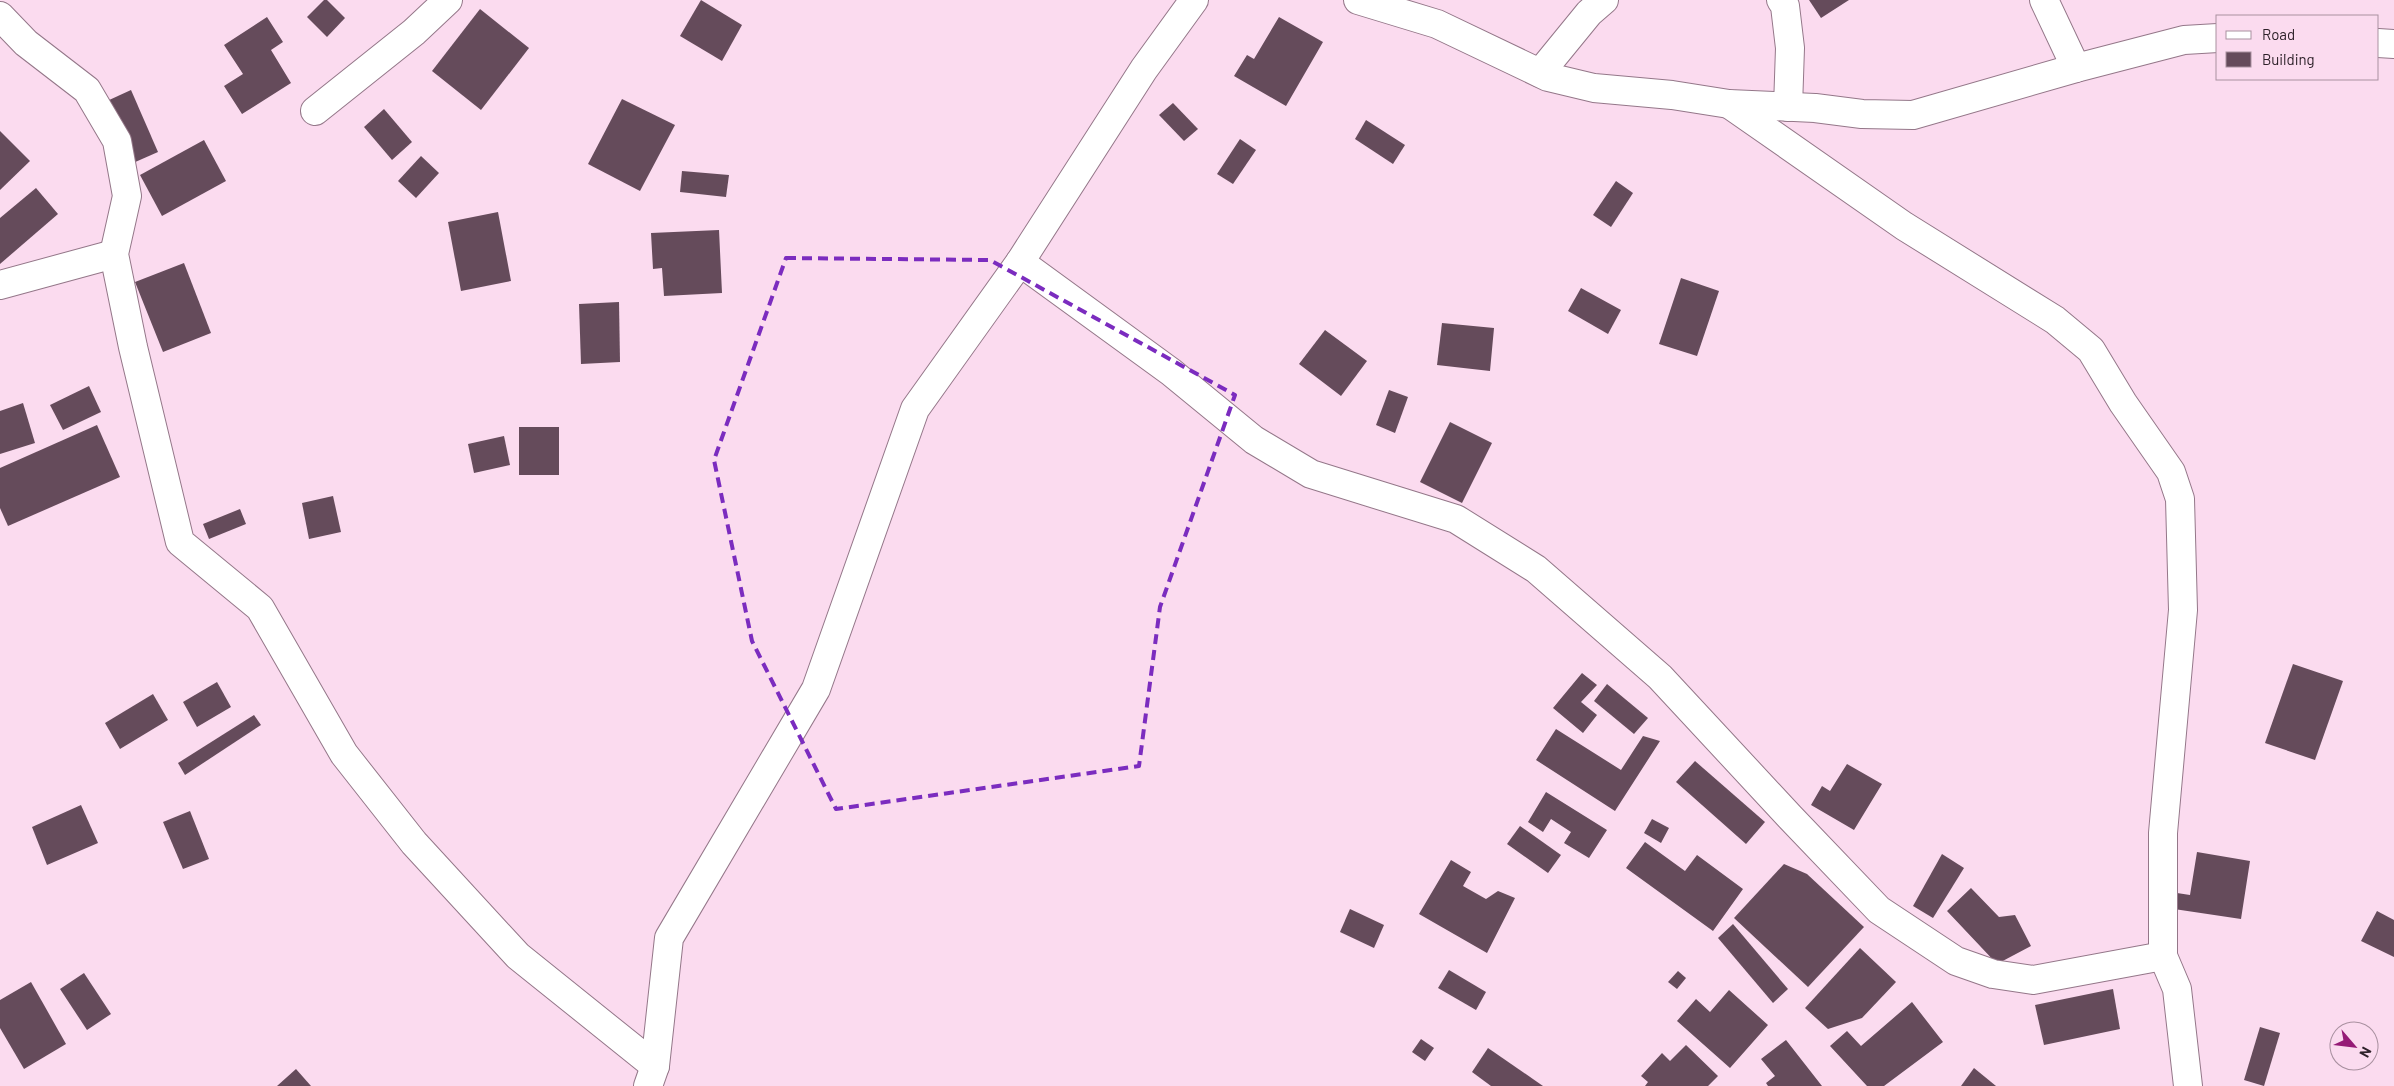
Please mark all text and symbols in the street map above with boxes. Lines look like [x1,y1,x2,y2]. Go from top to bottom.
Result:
legend [2216,15,2379,80]
text: Road [2262,25,2295,43]
text: Building [2262,50,2315,68]
north arrow [2329,1021,2379,1071]
text: N [2356,1044,2376,1060]

